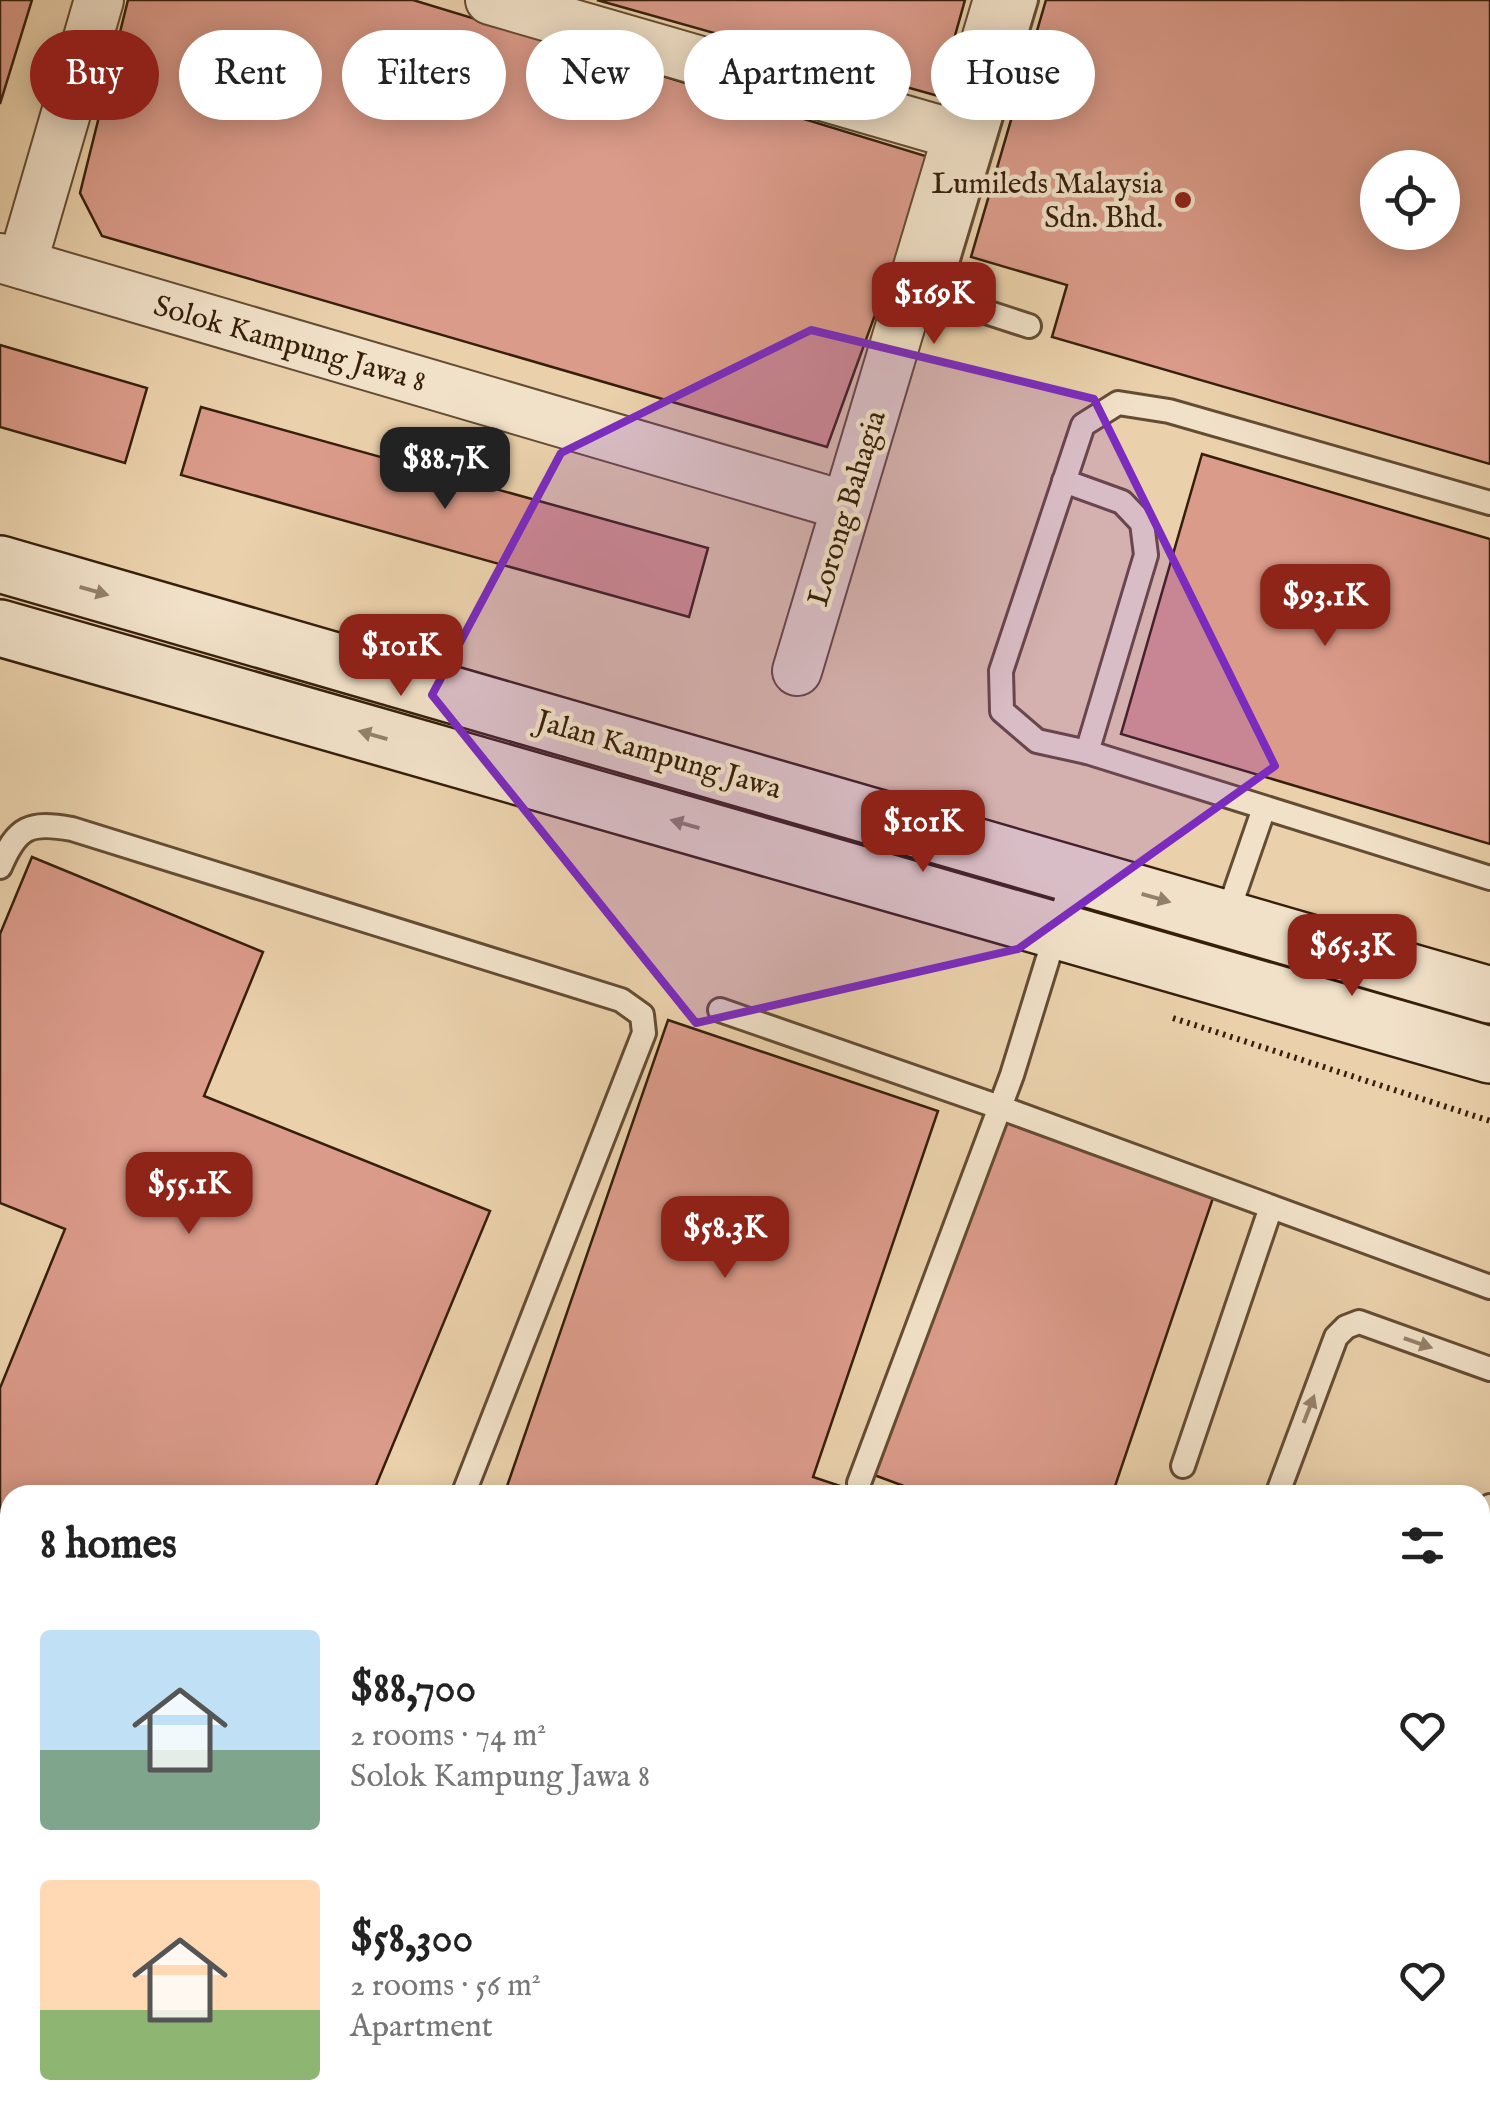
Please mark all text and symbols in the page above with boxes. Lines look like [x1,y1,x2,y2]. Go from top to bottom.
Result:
chip: Buy [30,30,159,120]
chip: Rent [179,30,322,120]
chip: Filters [342,30,506,120]
chip: New [526,30,664,120]
chip: Apartment [684,30,911,120]
chip: House [931,30,1095,120]
map controls [1360,150,1460,250]
button: locate [1360,150,1460,250]
place label: Lumileds Malaysia Sdn. Bhd. [932,166,1163,238]
marker: Lumileds Malaysia Sdn. Bhd. [1172,189,1194,211]
pin: $169K [864,262,1004,347]
text: $169K [894,274,974,315]
street label: Solok Kampung Jawa 8 [149,288,430,402]
street label: Lorong Bahagia [800,406,896,611]
pin: $88.7K [364,427,526,512]
text: $88.7K [402,439,488,480]
pin: $93.1K [1244,564,1406,649]
text: $93.1K [1282,576,1368,617]
one-way arrow [79,584,109,599]
pin: $101K [331,614,471,699]
text: $101K [361,626,441,667]
street label: Jalan Kampung Jawa [529,702,785,809]
one-way arrow [357,727,388,742]
pin: $101K [853,790,993,875]
text: $101K [883,802,963,843]
one-way arrow [669,816,700,831]
one-way arrow [1142,891,1172,906]
pin: $65.3K [1271,914,1433,999]
text: $65.3K [1310,926,1394,967]
pin: $55.1K [108,1152,270,1237]
text: $55.1K [148,1164,230,1205]
pin: $58.3K [644,1196,806,1281]
text: $58.3K [683,1208,767,1249]
one-way arrow [1403,1336,1433,1351]
one-way arrow [1302,1394,1317,1424]
icon: filters [1395,1518,1450,1573]
text: 8 homes [40,1519,177,1572]
text: $88,700 [350,1663,476,1716]
icon: home [120,1670,240,1790]
icon: heart [1395,1703,1450,1758]
text: 2 rooms · 74 m² [350,1716,546,1757]
text: Solok Kampung Jawa 8 [350,1757,650,1798]
text: $58,300 [350,1913,473,1966]
icon: home [120,1920,240,2040]
icon: heart [1395,1953,1450,2008]
text: 2 rooms · 56 m² [350,1966,541,2007]
text: Apartment [350,2007,493,2048]

